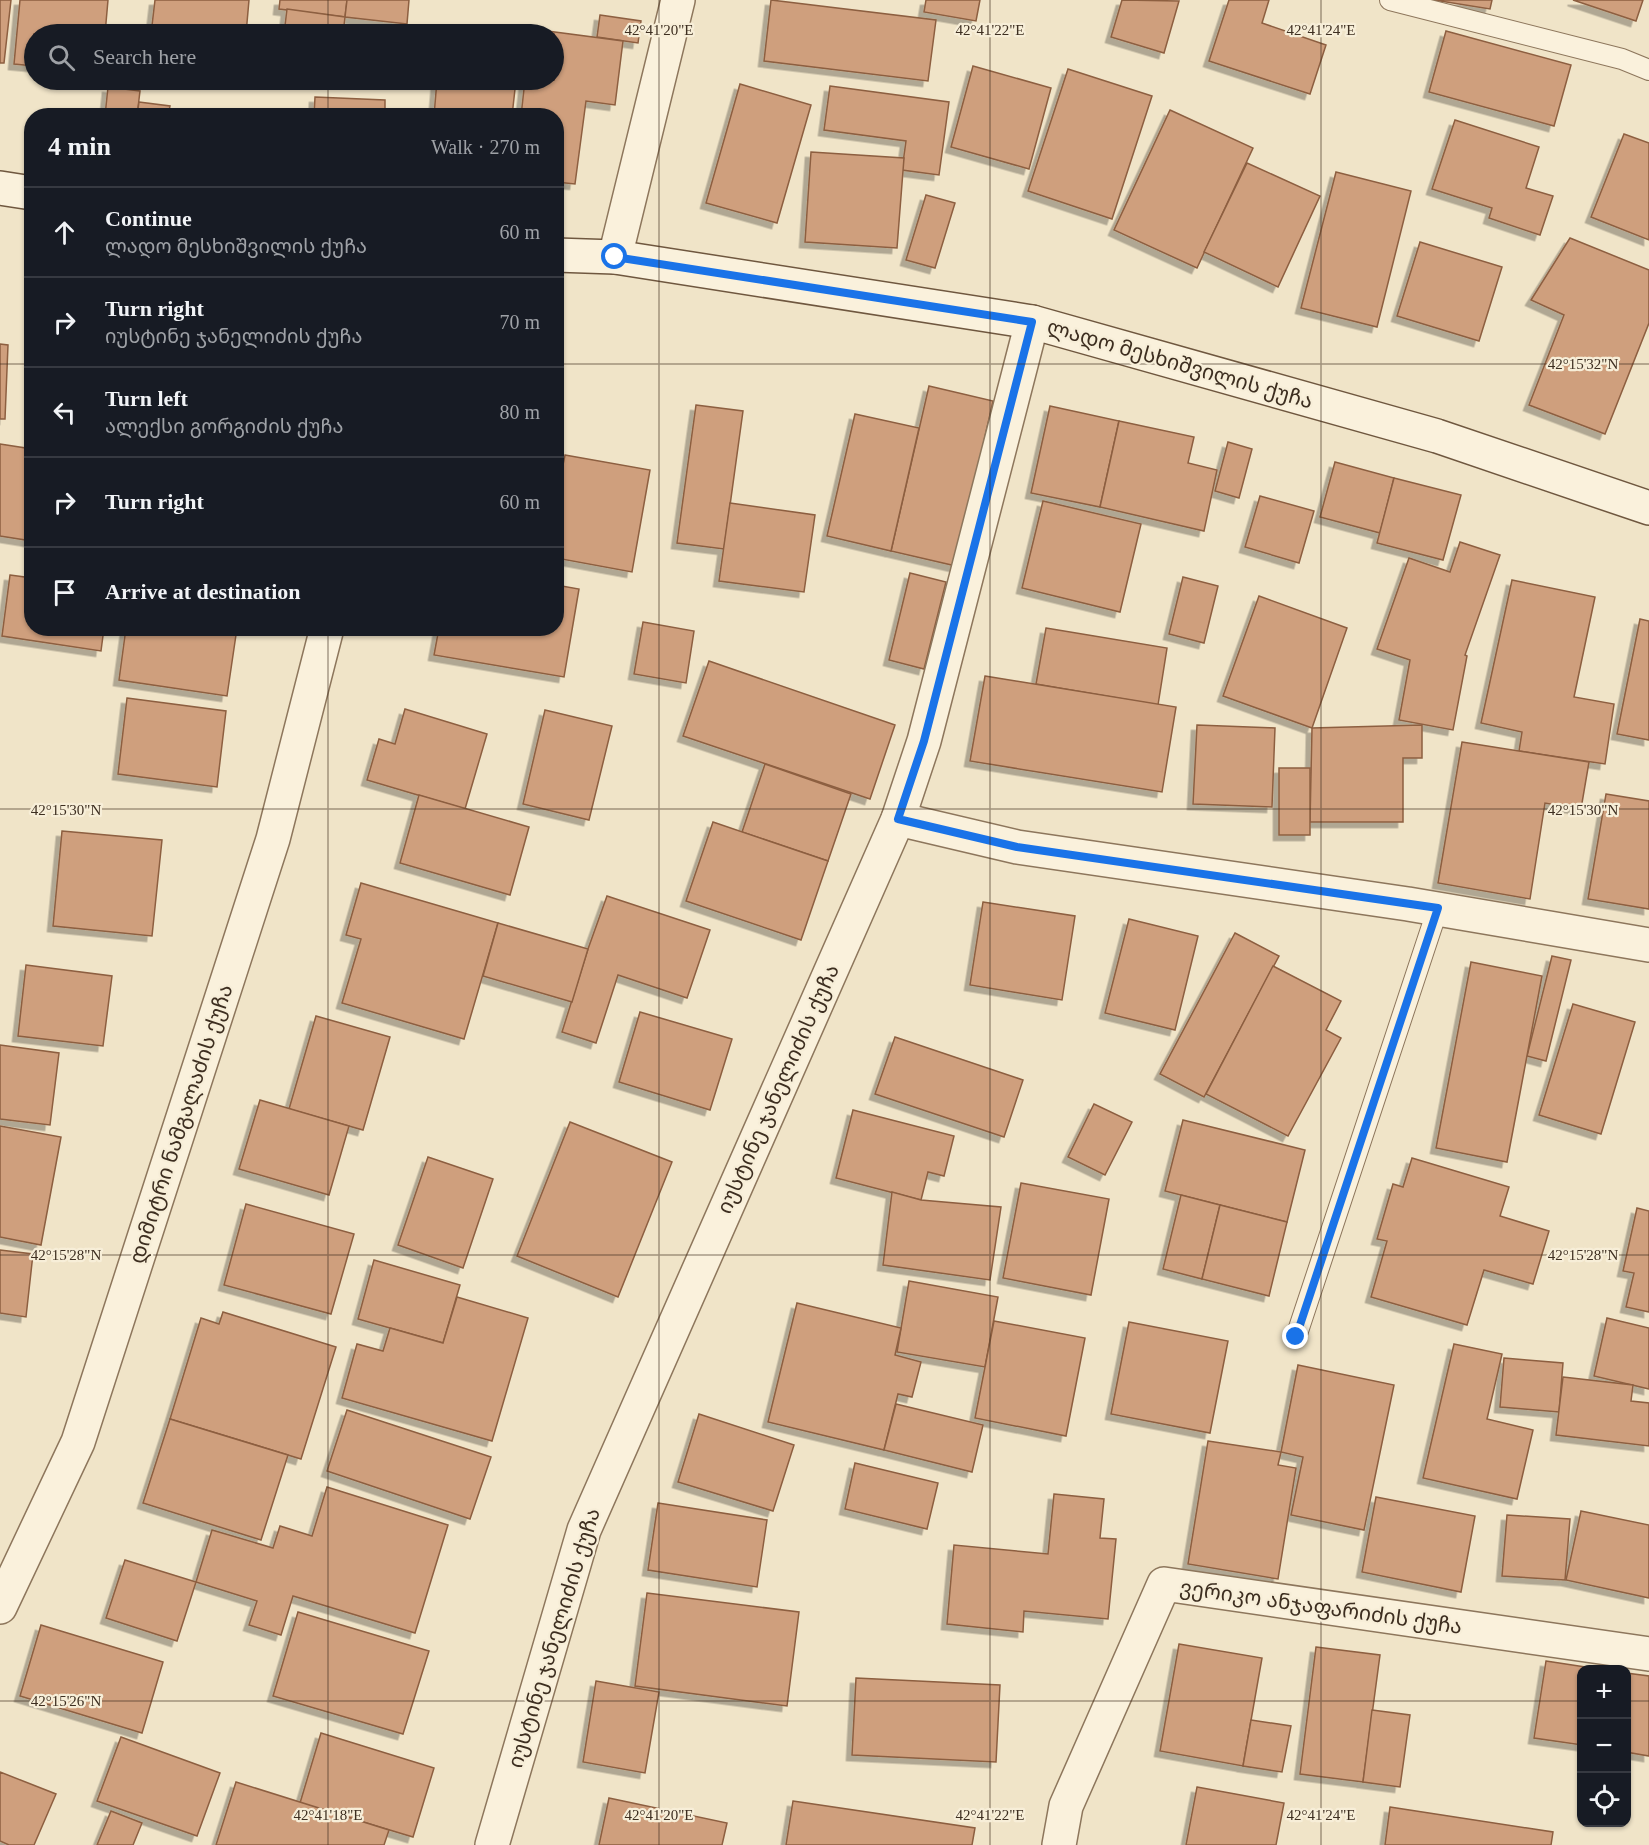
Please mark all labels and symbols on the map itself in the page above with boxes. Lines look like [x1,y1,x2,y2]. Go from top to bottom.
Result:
text: 42°41'20"E [625,22,694,38]
text: 42°41'22"E [956,22,1025,38]
text: 42°41'24"E [1287,22,1356,38]
route start [601,243,627,269]
street label: ლადო მესხიშვილის ქუჩა [1044,315,1316,414]
text: 42°15'32"N [1548,356,1618,372]
text: 42°15'30"N [31,802,101,818]
text: 42°15'30"N [1548,802,1618,818]
street label: იუსტინე ჯანელიძის ქუჩა [712,961,845,1218]
street label: დიმიტრი ნამგალაძის ქუჩა [124,981,238,1267]
text: 42°15'28"N [31,1247,101,1263]
text: 42°15'28"N [1548,1247,1618,1263]
route end [1282,1323,1308,1349]
street label: იუსტინე ჯანელიძის ქუჩა [503,1505,606,1771]
street label: ვერიკო ანჯაფარიძის ქუჩა [1178,1575,1464,1639]
text: 42°15'26"N [31,1693,101,1709]
text: 42°41'18"E [294,1807,363,1823]
text: 42°41'20"E [625,1807,694,1823]
text: 42°41'22"E [956,1807,1025,1823]
text: 42°41'24"E [1287,1807,1356,1823]

